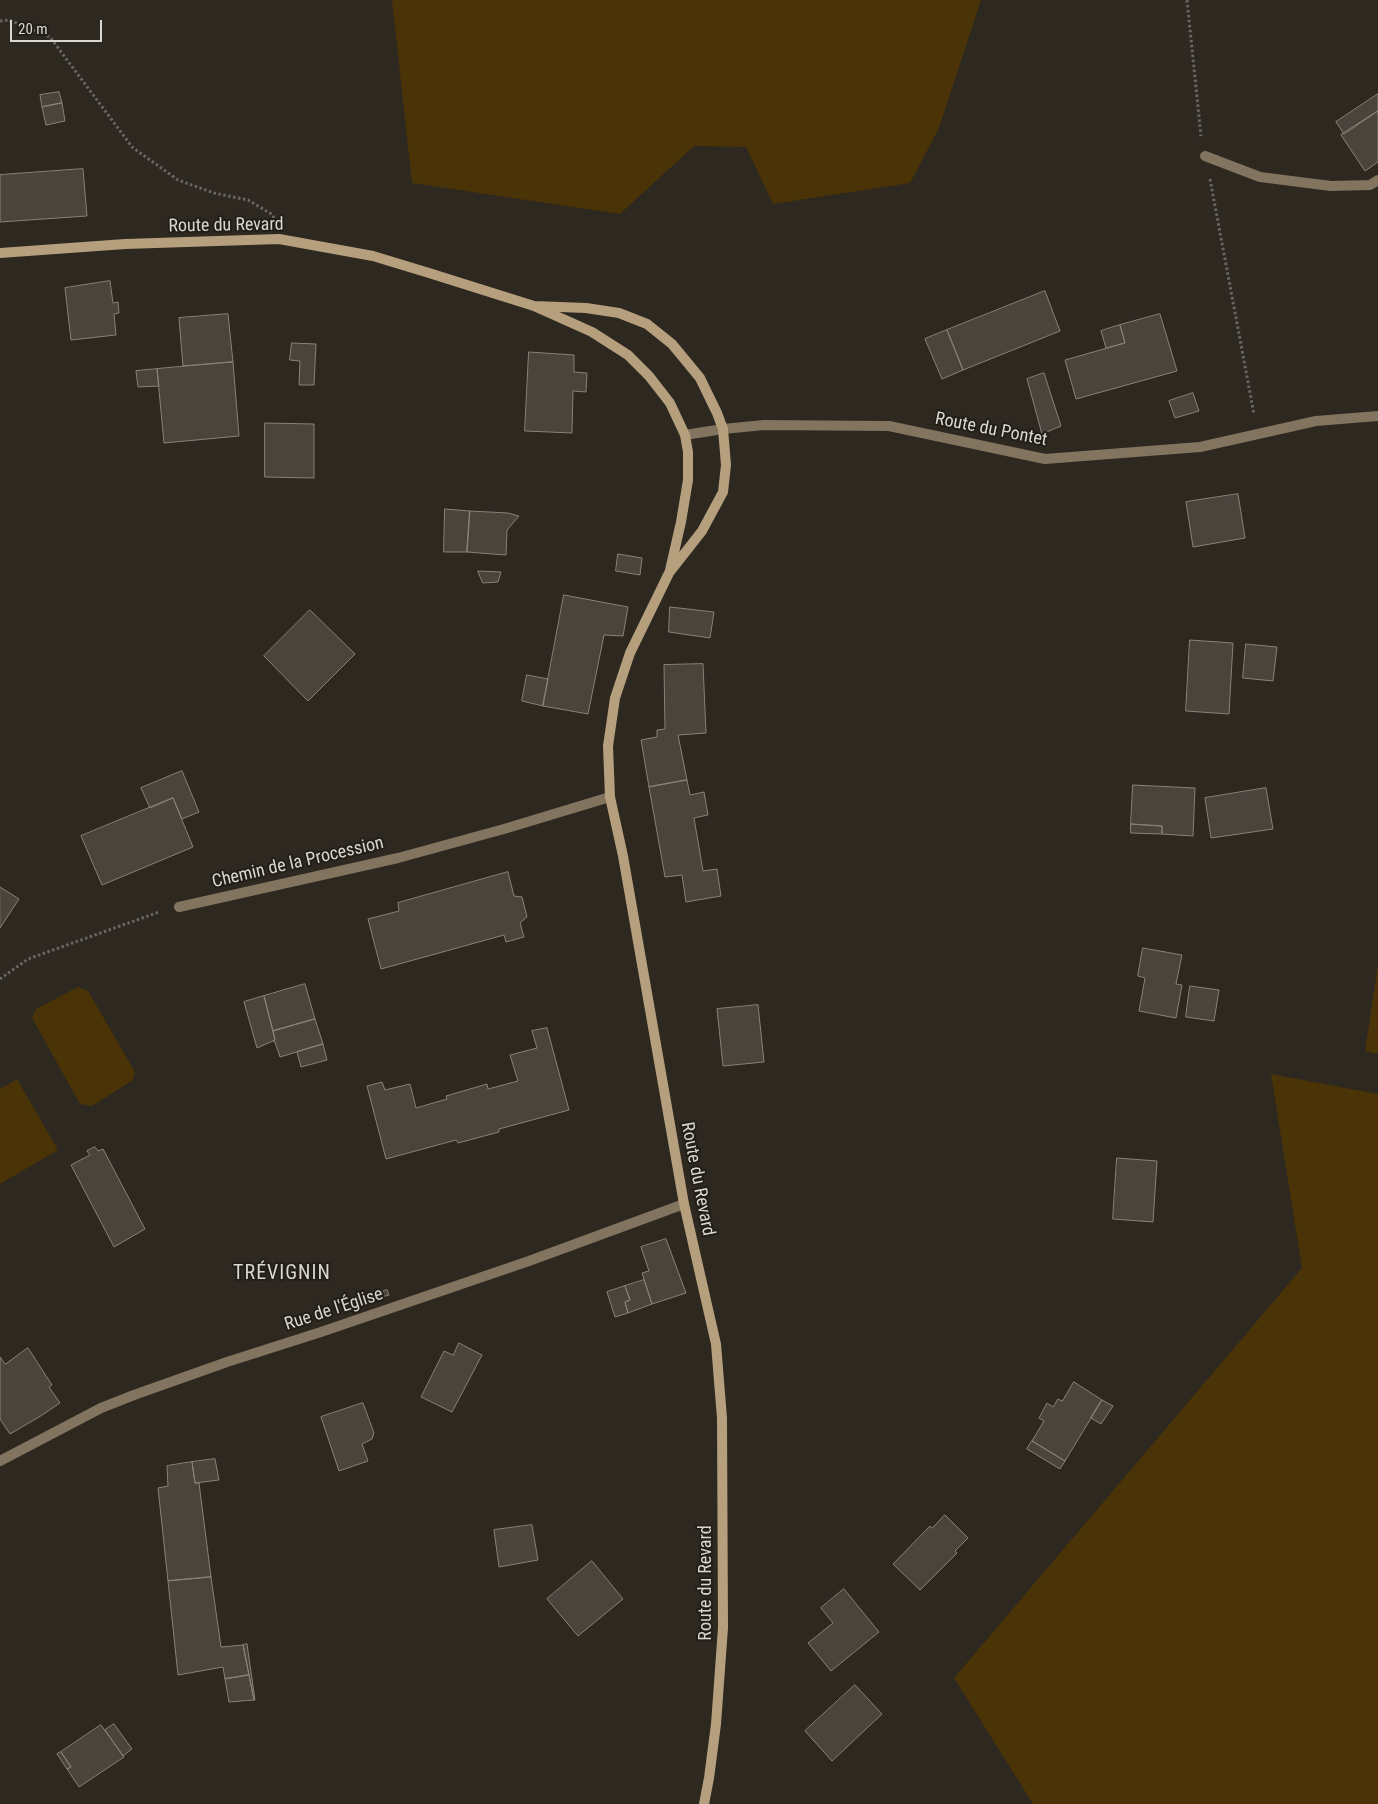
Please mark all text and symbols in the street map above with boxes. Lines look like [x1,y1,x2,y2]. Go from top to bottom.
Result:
scale bar [12,10,105,42]
text: 20 m [18,20,48,38]
street label: Route du Revard [168,214,284,238]
street label: Route du Pontet [933,409,1049,451]
street label: Chemin de la Procession [210,833,386,893]
street label: Route du Revard [675,1120,719,1238]
district label: TRÉVIGNIN [232,1262,332,1286]
street label: Rue de l'Église [282,1284,386,1336]
street label: Route du Revard [695,1525,717,1641]

